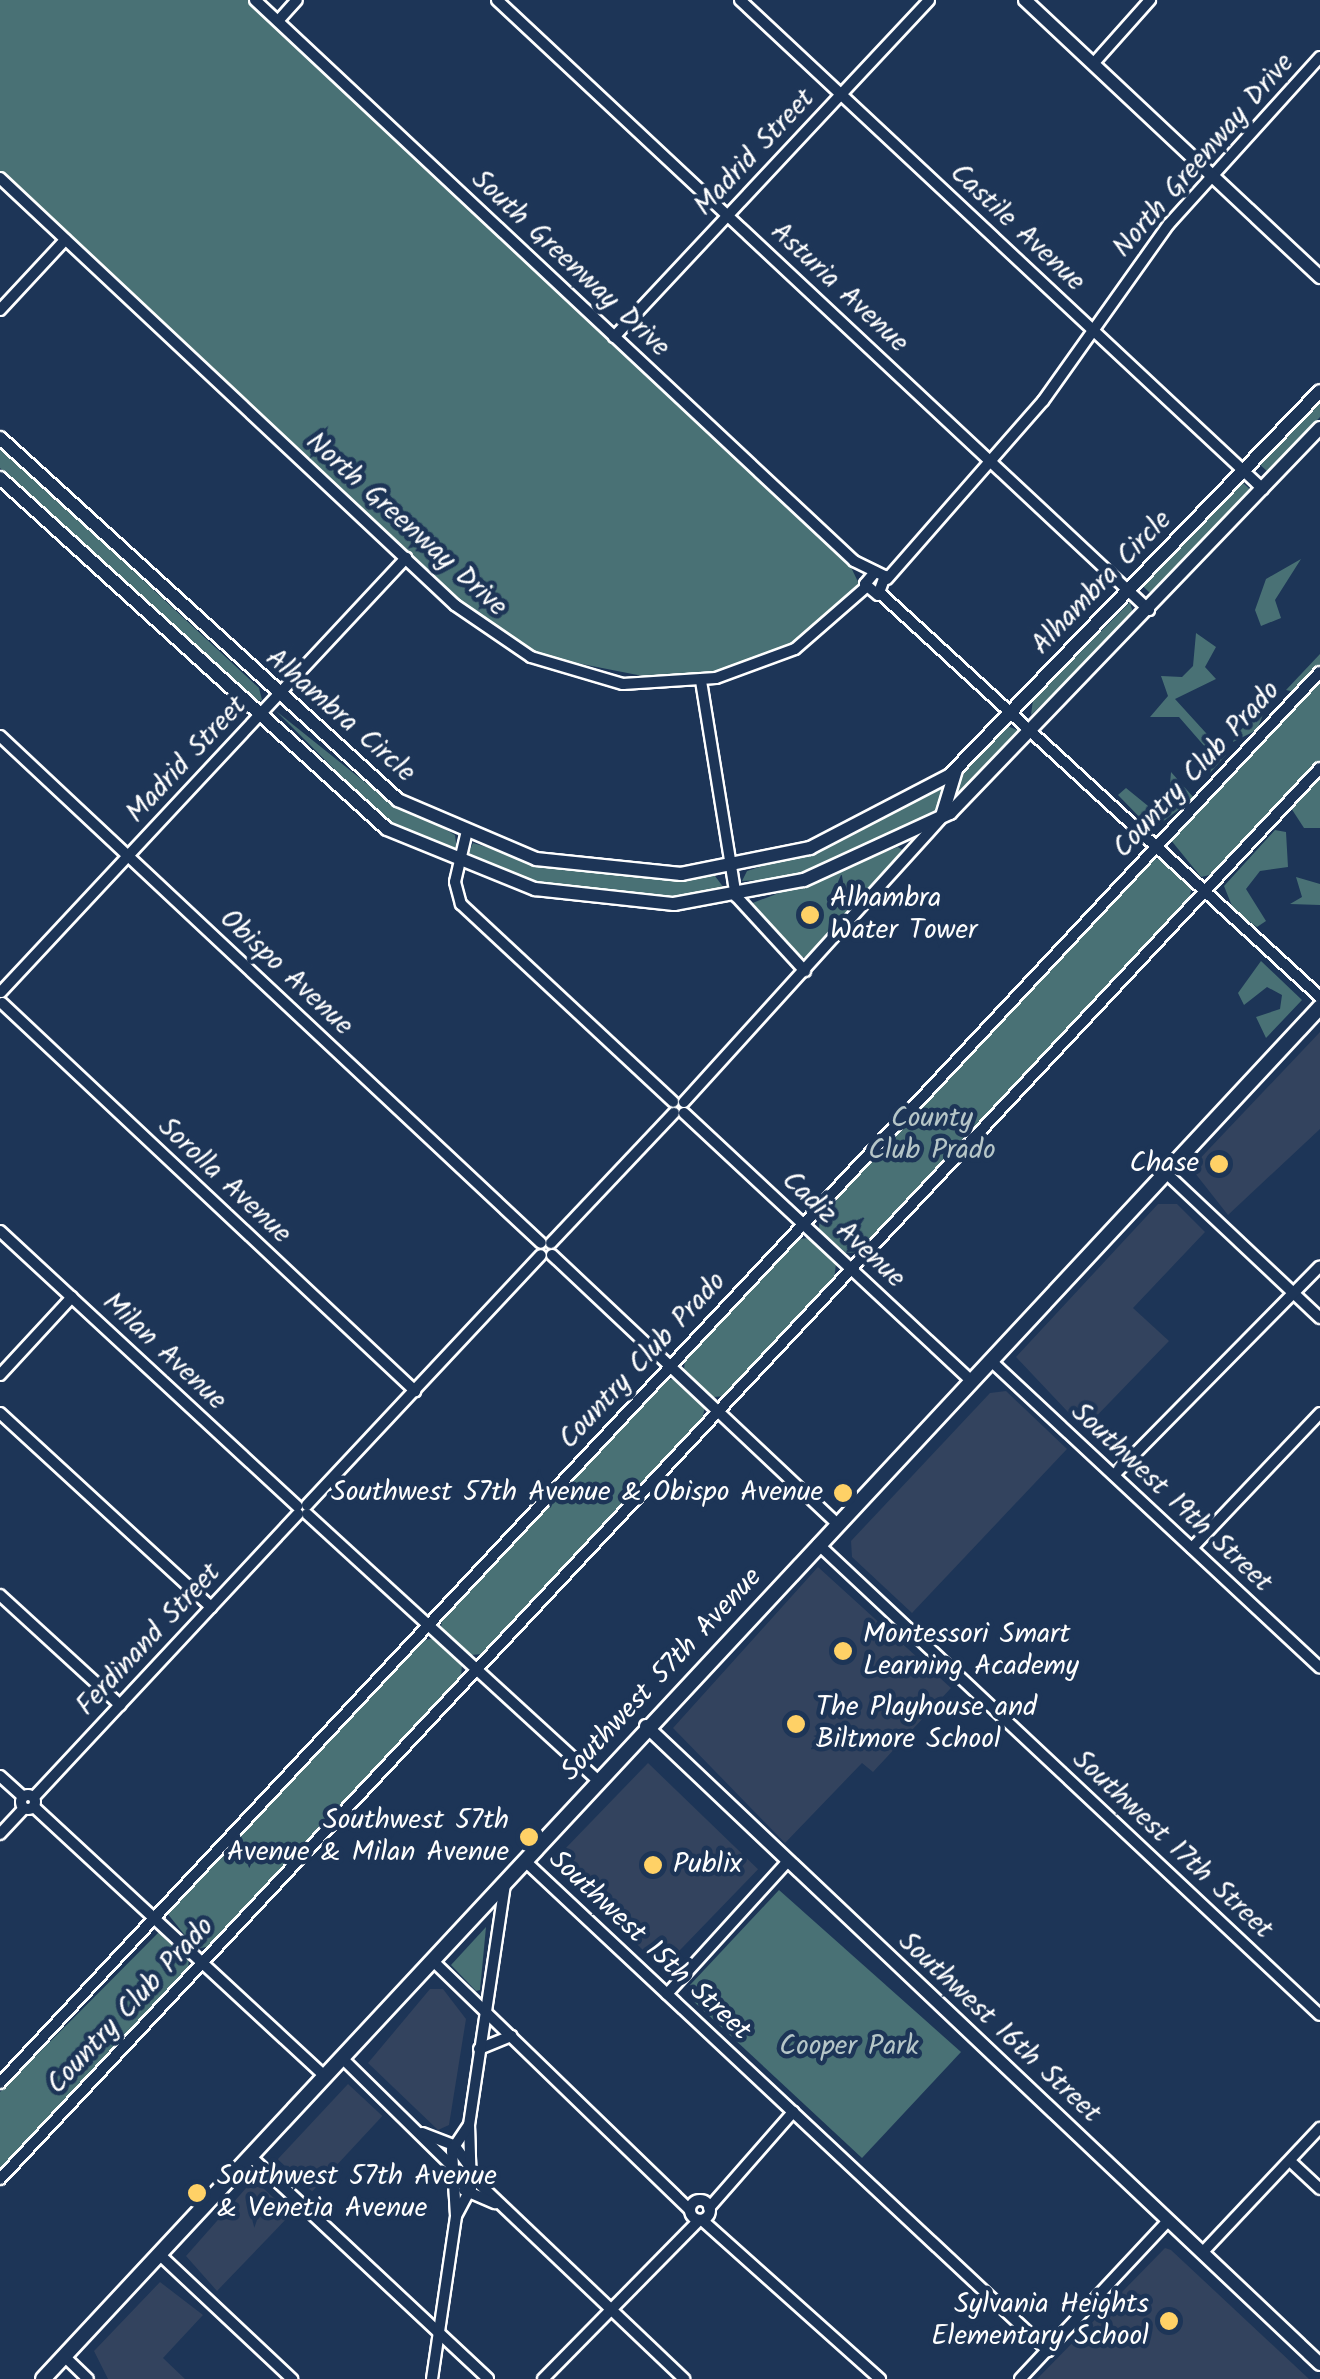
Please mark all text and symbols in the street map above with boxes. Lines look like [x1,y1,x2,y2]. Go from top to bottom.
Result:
street label: North Greenway Drive [1106,47,1302,265]
street label: Madrid Street [688,83,822,223]
street label: Castile Avenue [942,157,1092,299]
street label: South Greenway Drive [464,163,676,365]
street label: Asturia Avenue [763,216,915,360]
street label: North Greenway Drive [298,426,514,624]
street label: Alhambra Circle [1025,504,1179,662]
street label: Alhambra Circle [258,642,422,790]
street label: Country Club Prado [1106,675,1288,865]
street label: Madrid Street [120,690,254,830]
place label: Alhambra Water Tower [830,882,977,948]
street label: Obispo Avenue [212,903,360,1043]
marker: Alhambra Water Tower [799,904,821,926]
park label: County Club Prado [868,1102,996,1168]
street label: Sorolla Avenue [150,1111,298,1251]
place label: Chase [1130,1147,1199,1181]
marker: Chase [1208,1153,1230,1175]
street label: Cadiz Avenue [774,1164,912,1296]
street label: Country Club Prado [552,1266,734,1456]
street label: Milan Avenue [95,1286,233,1418]
street label: Southwest 19th Street [1063,1396,1279,1600]
place label: Southwest 57th Avenue & Obispo Avenue [331,1476,823,1510]
marker: Southwest 57th Avenue & Obispo Avenue [832,1482,854,1504]
street label: Ferdinand Street [70,1557,228,1723]
street label: Southwest 57th Avenue [554,1561,770,1789]
place label: Montessori Smart Learning Academy [863,1618,1079,1684]
marker: Montessori Smart Learning Academy [832,1640,854,1662]
place label: The Playhouse and Biltmore School [816,1691,1037,1757]
marker: The Playhouse and Biltmore School [785,1713,807,1735]
street label: Southwest 17th Street [1065,1743,1279,1947]
place label: Southwest 57th Avenue & Milan Avenue [227,1804,509,1870]
marker: Southwest 57th Avenue & Milan Avenue [518,1826,540,1848]
street label: Southwest 15th Street [541,1844,757,2048]
place label: Publix [673,1848,742,1882]
marker: Publix [642,1854,664,1876]
street label: Country Club Prado [40,1911,222,2101]
street label: Southwest 16th Street [891,1925,1107,2131]
park label: Cooper Park [779,2030,919,2064]
place label: Southwest 57th Avenue & Venetia Avenue [217,2160,497,2226]
marker: Southwest 57th Avenue & Venetia Avenue [186,2182,208,2204]
place label: Sylvania Heights Elementary School [931,2288,1149,2354]
marker: Sylvania Heights Elementary School [1158,2310,1180,2332]

